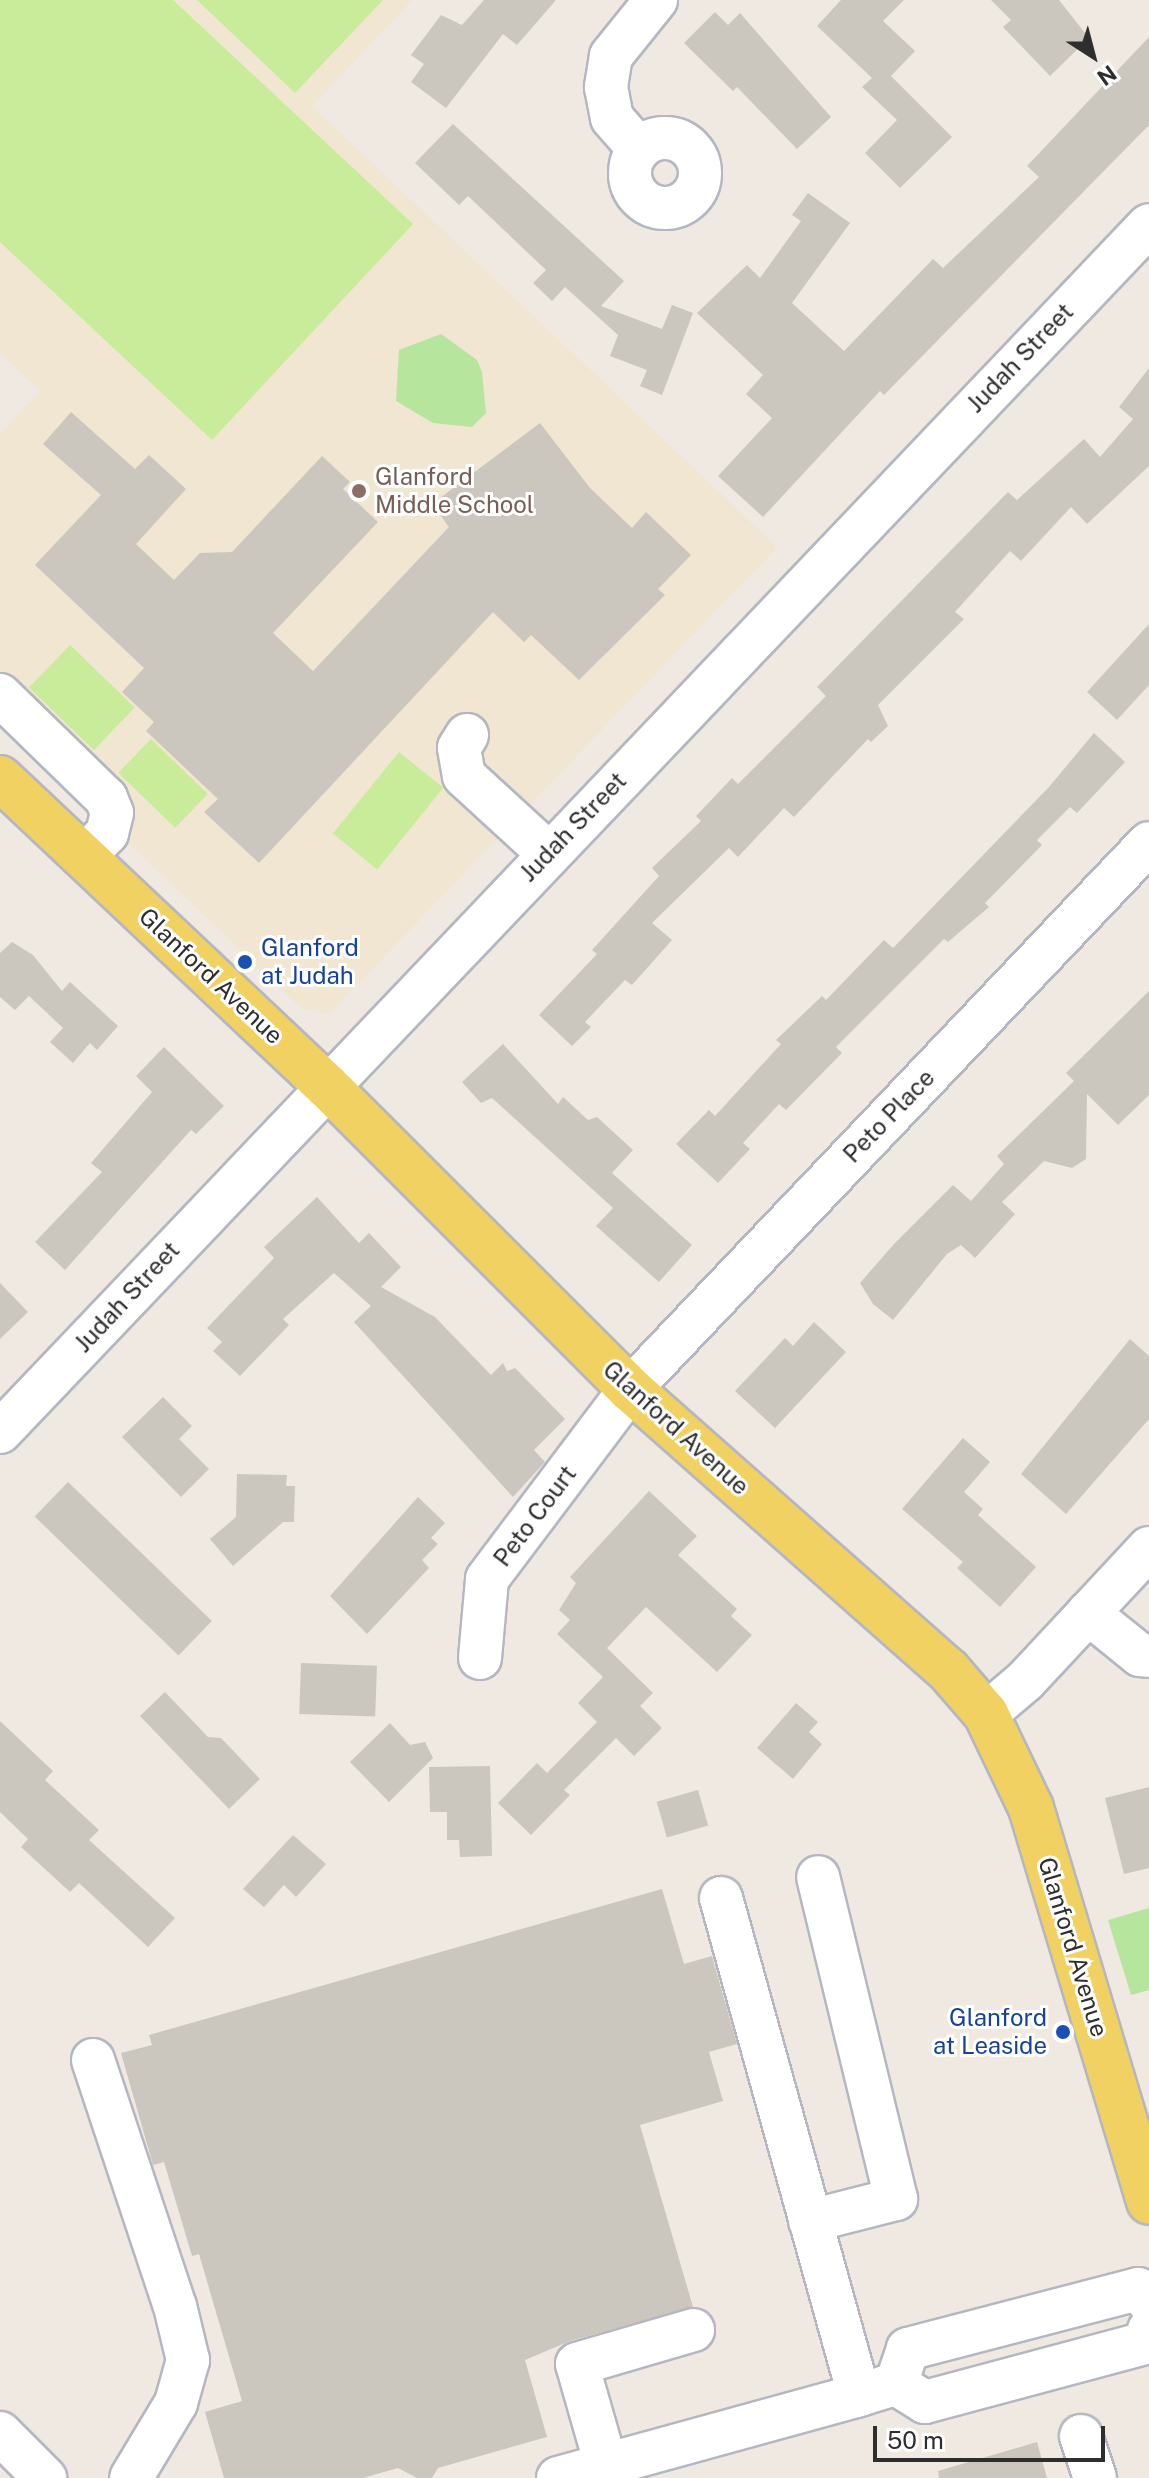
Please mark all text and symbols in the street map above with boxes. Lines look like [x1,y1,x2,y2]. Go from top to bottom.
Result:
north arrow [1053,16,1133,96]
text: N [1093,60,1122,91]
street label: Judah Street [961,297,1079,419]
place label: Glanford Middle School [375,463,534,519]
marker: Glanford Middle School [350,482,368,500]
street label: Judah Street [514,766,632,888]
street label: Glanford Avenue [133,902,289,1050]
place label: Glanford at Judah [261,934,359,990]
marker: Glanford at Judah [236,953,254,971]
street label: Peto Place [837,1063,941,1169]
street label: Judah Street [69,1236,185,1358]
street label: Glanford Avenue [597,1355,755,1501]
street label: Peto Court [488,1460,582,1572]
street label: Glanford Avenue [1032,1854,1114,2040]
place label: Glanford at Leaside [933,2004,1047,2060]
marker: Glanford at Leaside [1054,2023,1072,2041]
scale bar [877,2410,1109,2460]
text: 50 m [887,2426,944,2454]

